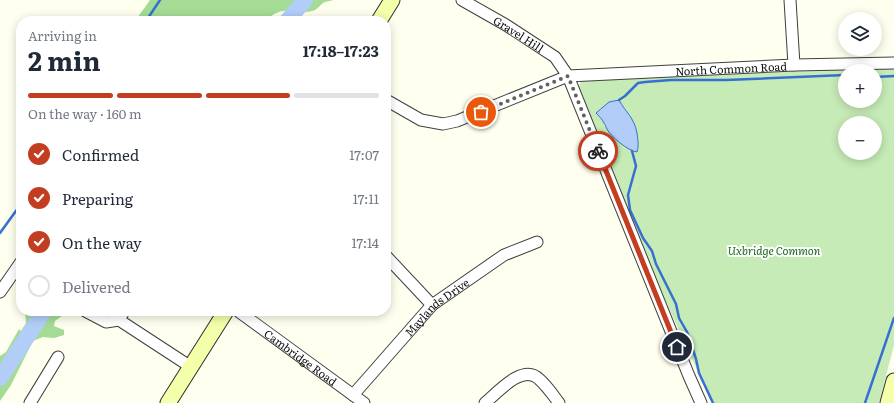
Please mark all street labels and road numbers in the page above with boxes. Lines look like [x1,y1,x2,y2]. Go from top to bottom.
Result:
street label: Gravel Hill [491,12,547,56]
street label: North Common Road [675,57,788,79]
street label: Maylands Drive [400,274,472,339]
street label: Cambridge Road [261,325,341,389]

